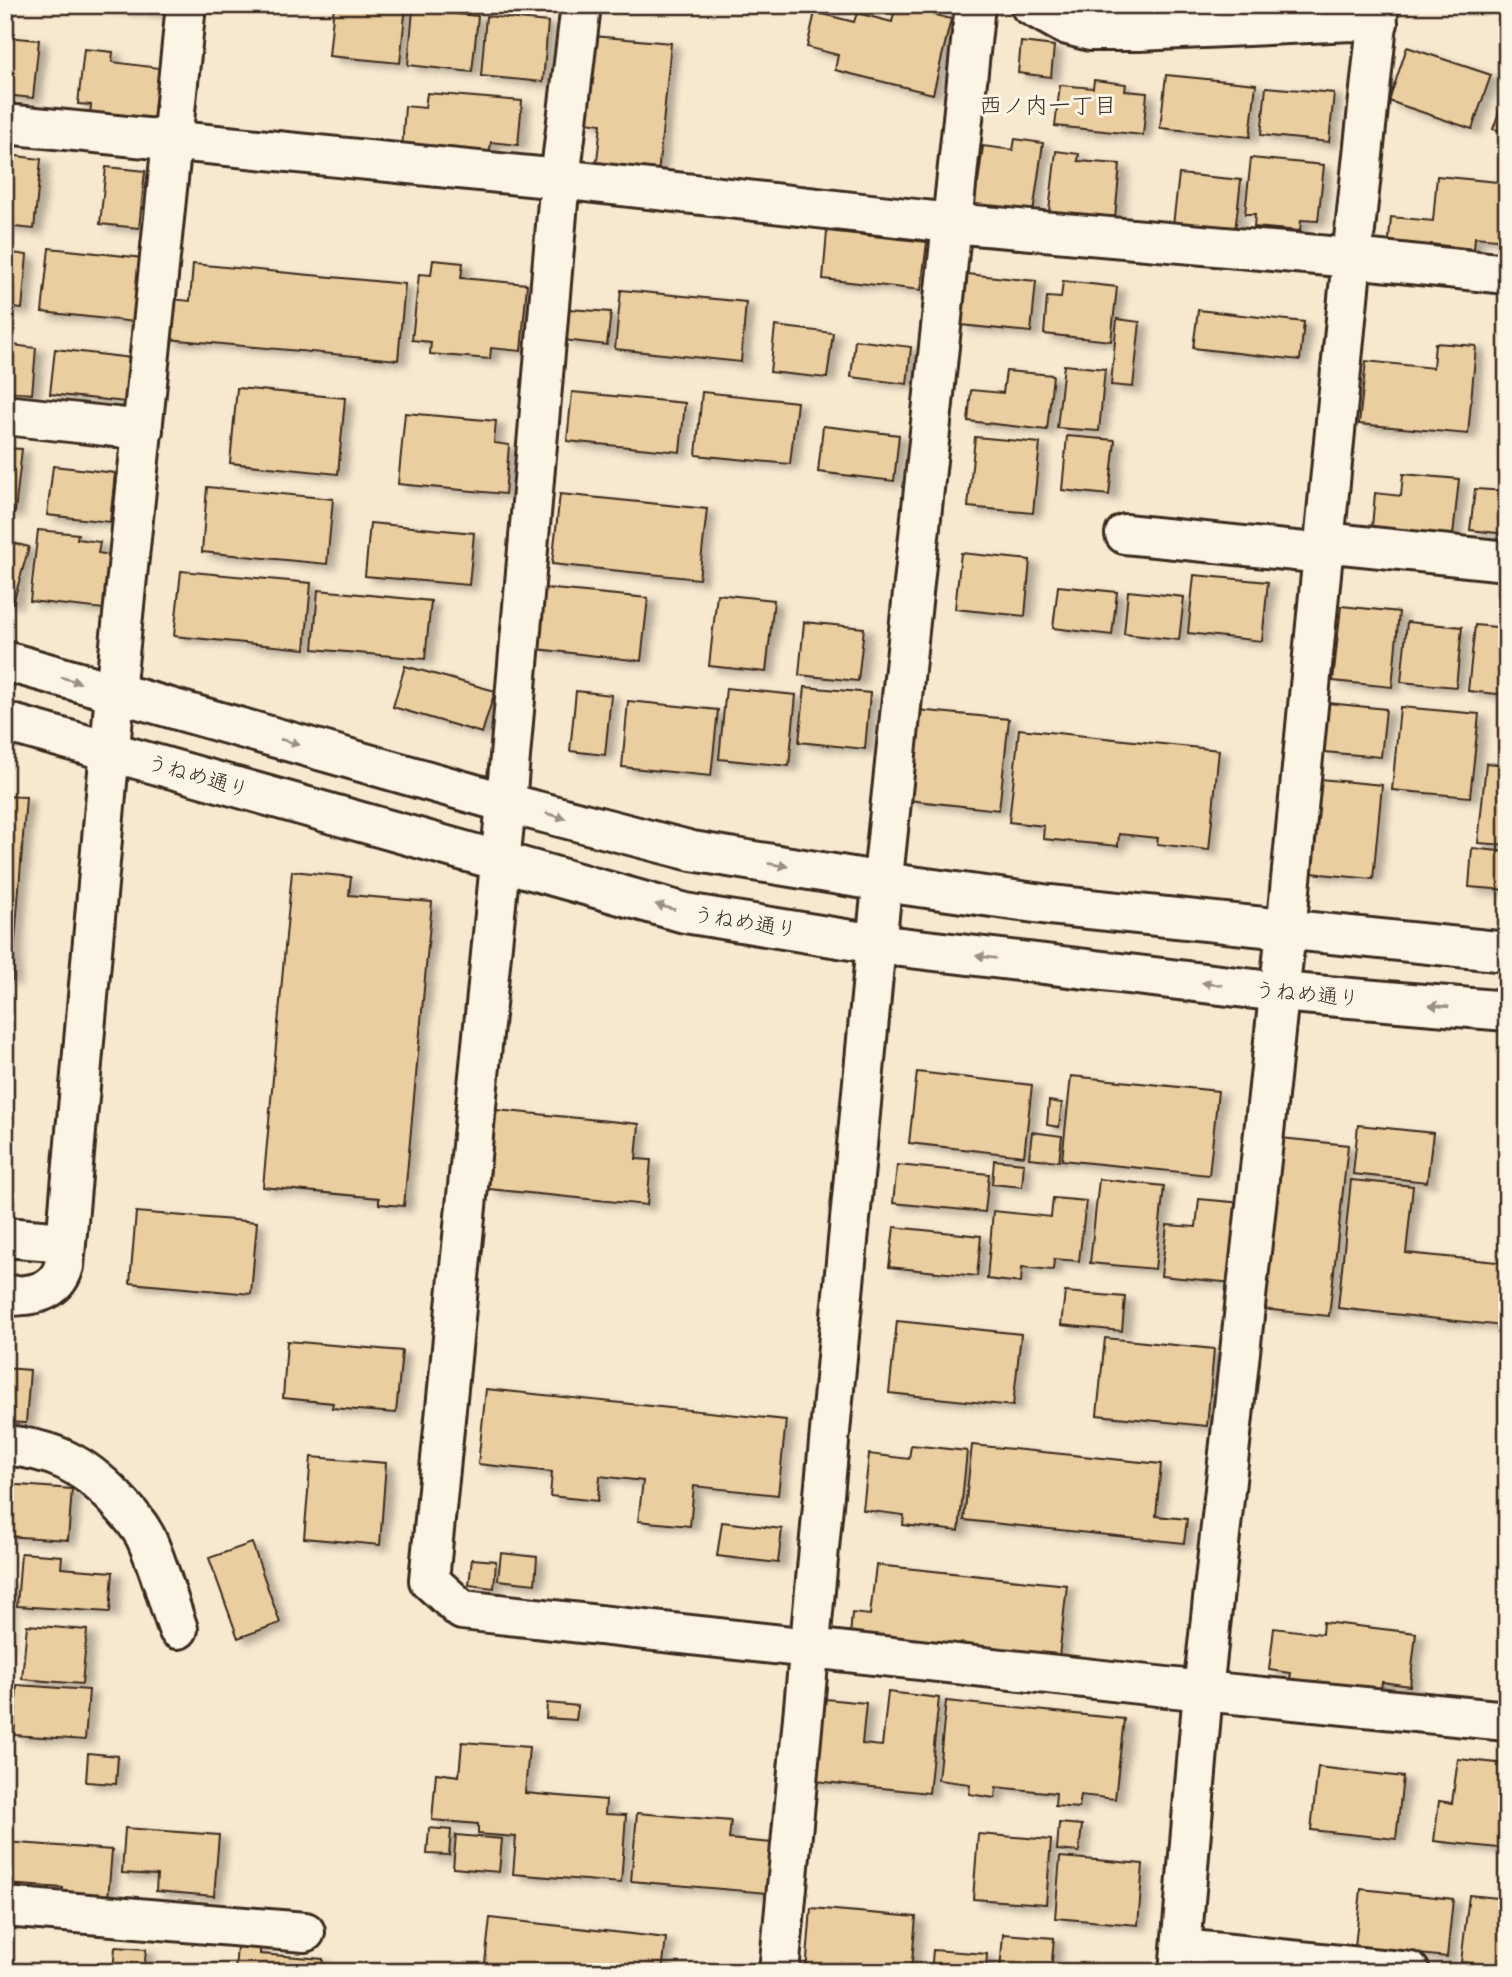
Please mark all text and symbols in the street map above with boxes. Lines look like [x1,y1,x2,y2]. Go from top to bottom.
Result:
district label: 西ノ内一丁目 [979,92,1117,125]
one-way arrow [60,675,82,686]
one-way arrow [279,737,301,748]
street label: うねめ通り [143,750,252,808]
one-way arrow [545,811,567,822]
one-way arrow [767,860,789,871]
one-way arrow [654,901,676,912]
street label: うねめ通り [690,902,799,948]
one-way arrow [975,951,997,962]
street label: うねめ通り [1253,977,1360,1017]
one-way arrow [1201,979,1223,990]
one-way arrow [1428,1000,1450,1011]

